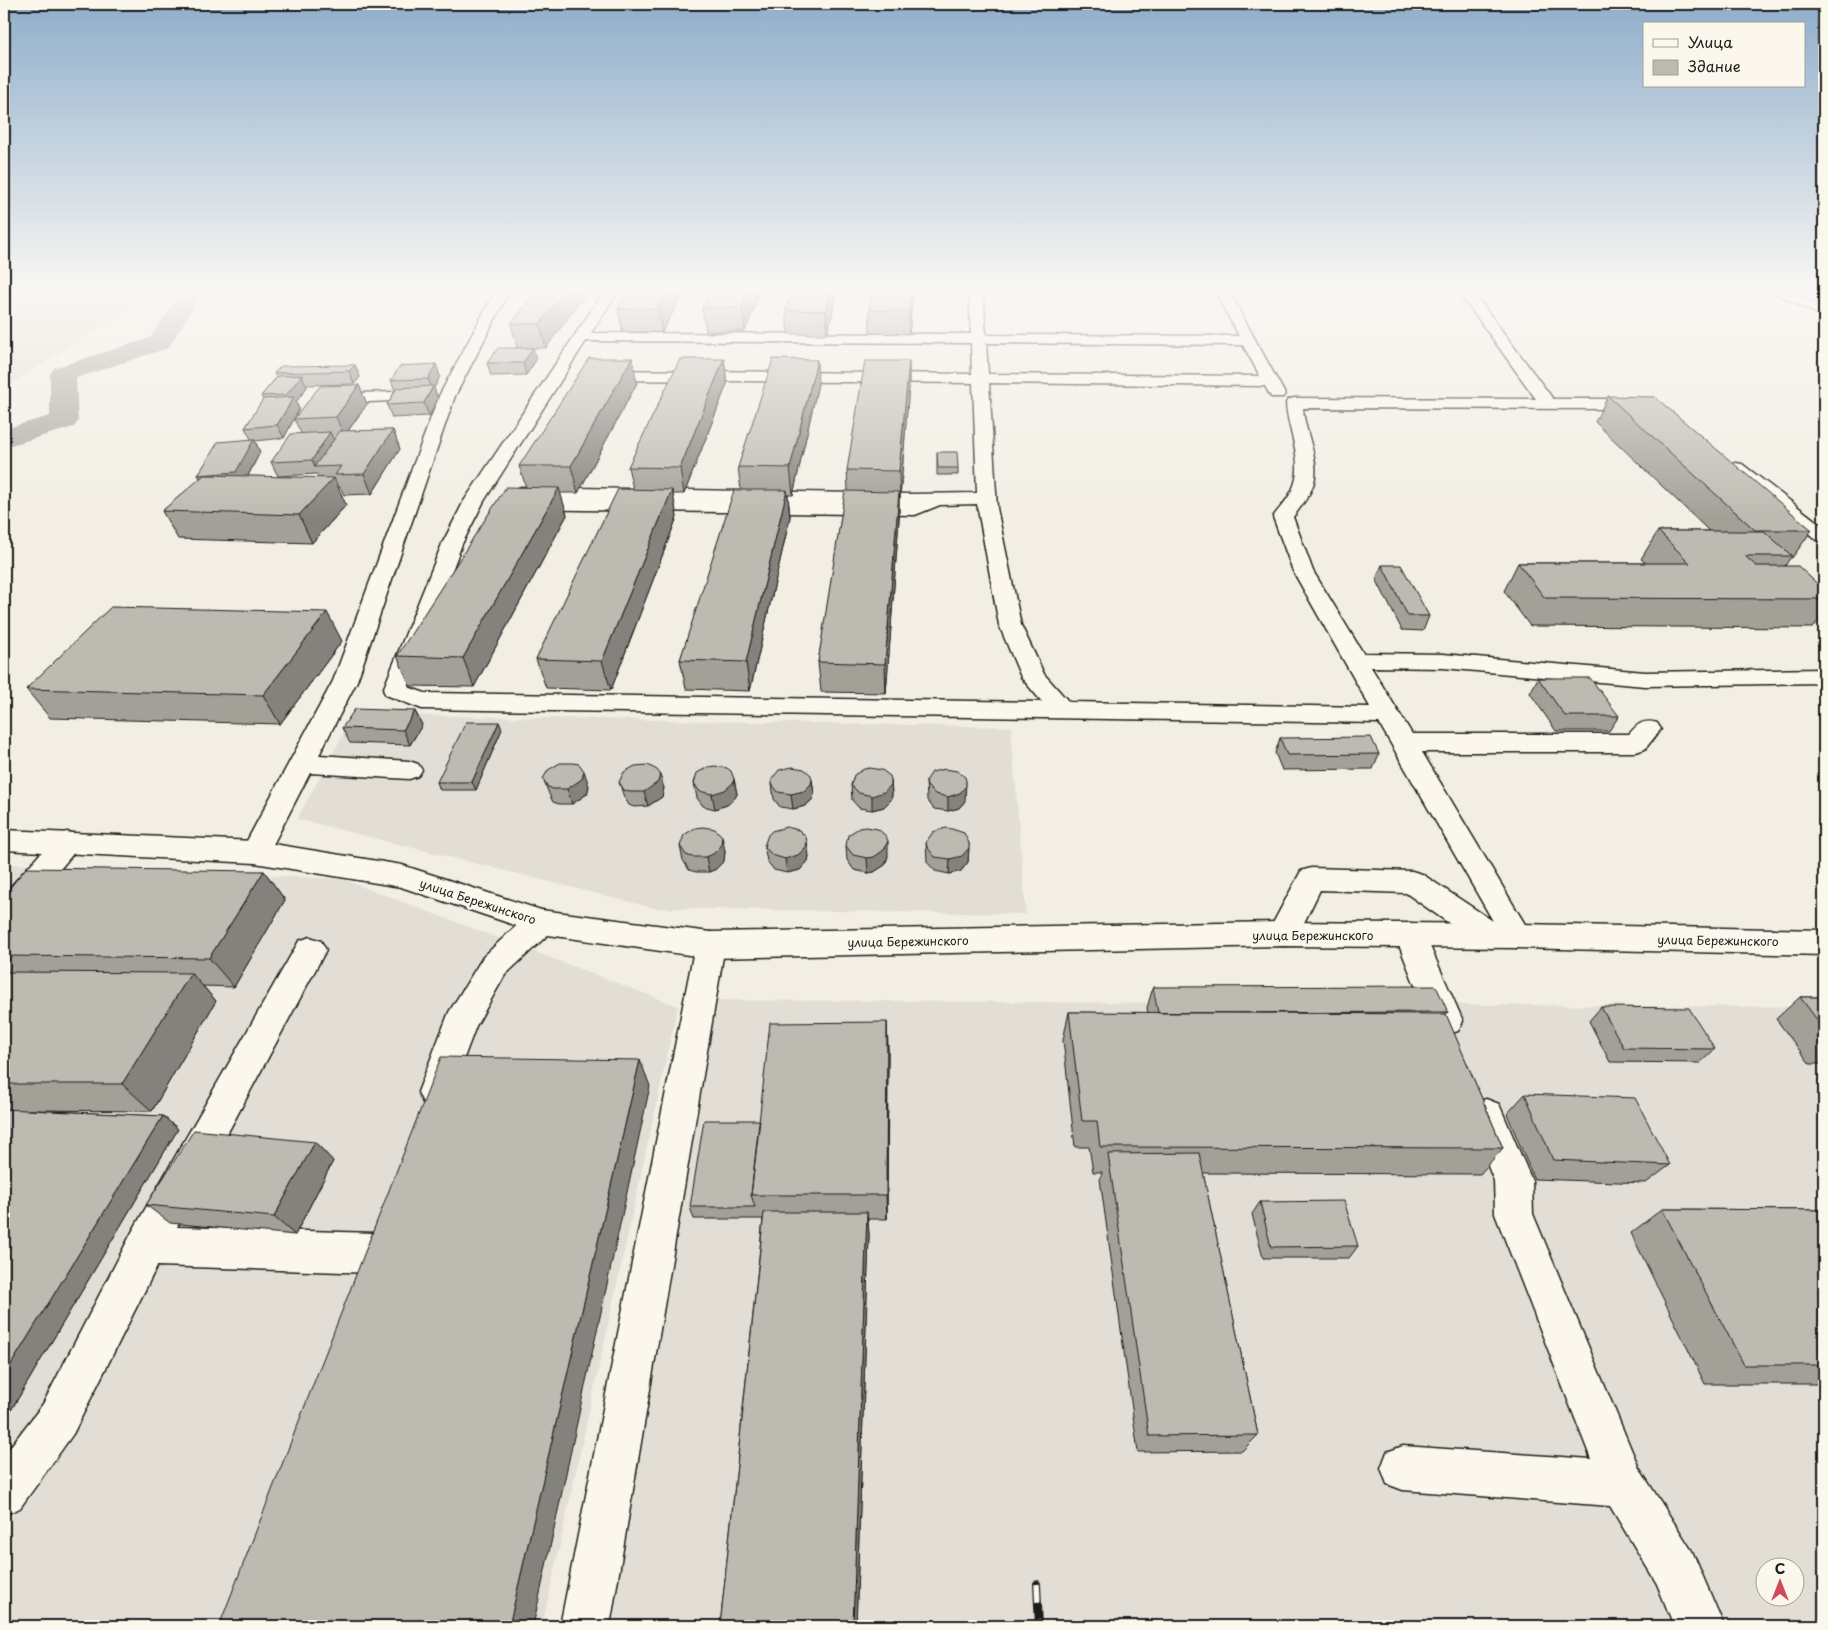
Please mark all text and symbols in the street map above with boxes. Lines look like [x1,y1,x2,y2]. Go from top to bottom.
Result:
legend [1643,22,1806,88]
text: Улица [1688,30,1733,53]
text: Здание [1688,54,1741,77]
street label: улица Бережинского [418,874,539,928]
street label: улица Бережинского [1252,926,1374,944]
street label: улица Бережинского [1657,930,1779,950]
street label: улица Бережинского [847,931,969,951]
north arrow [1756,1558,1806,1608]
text: С [1775,1558,1785,1579]

